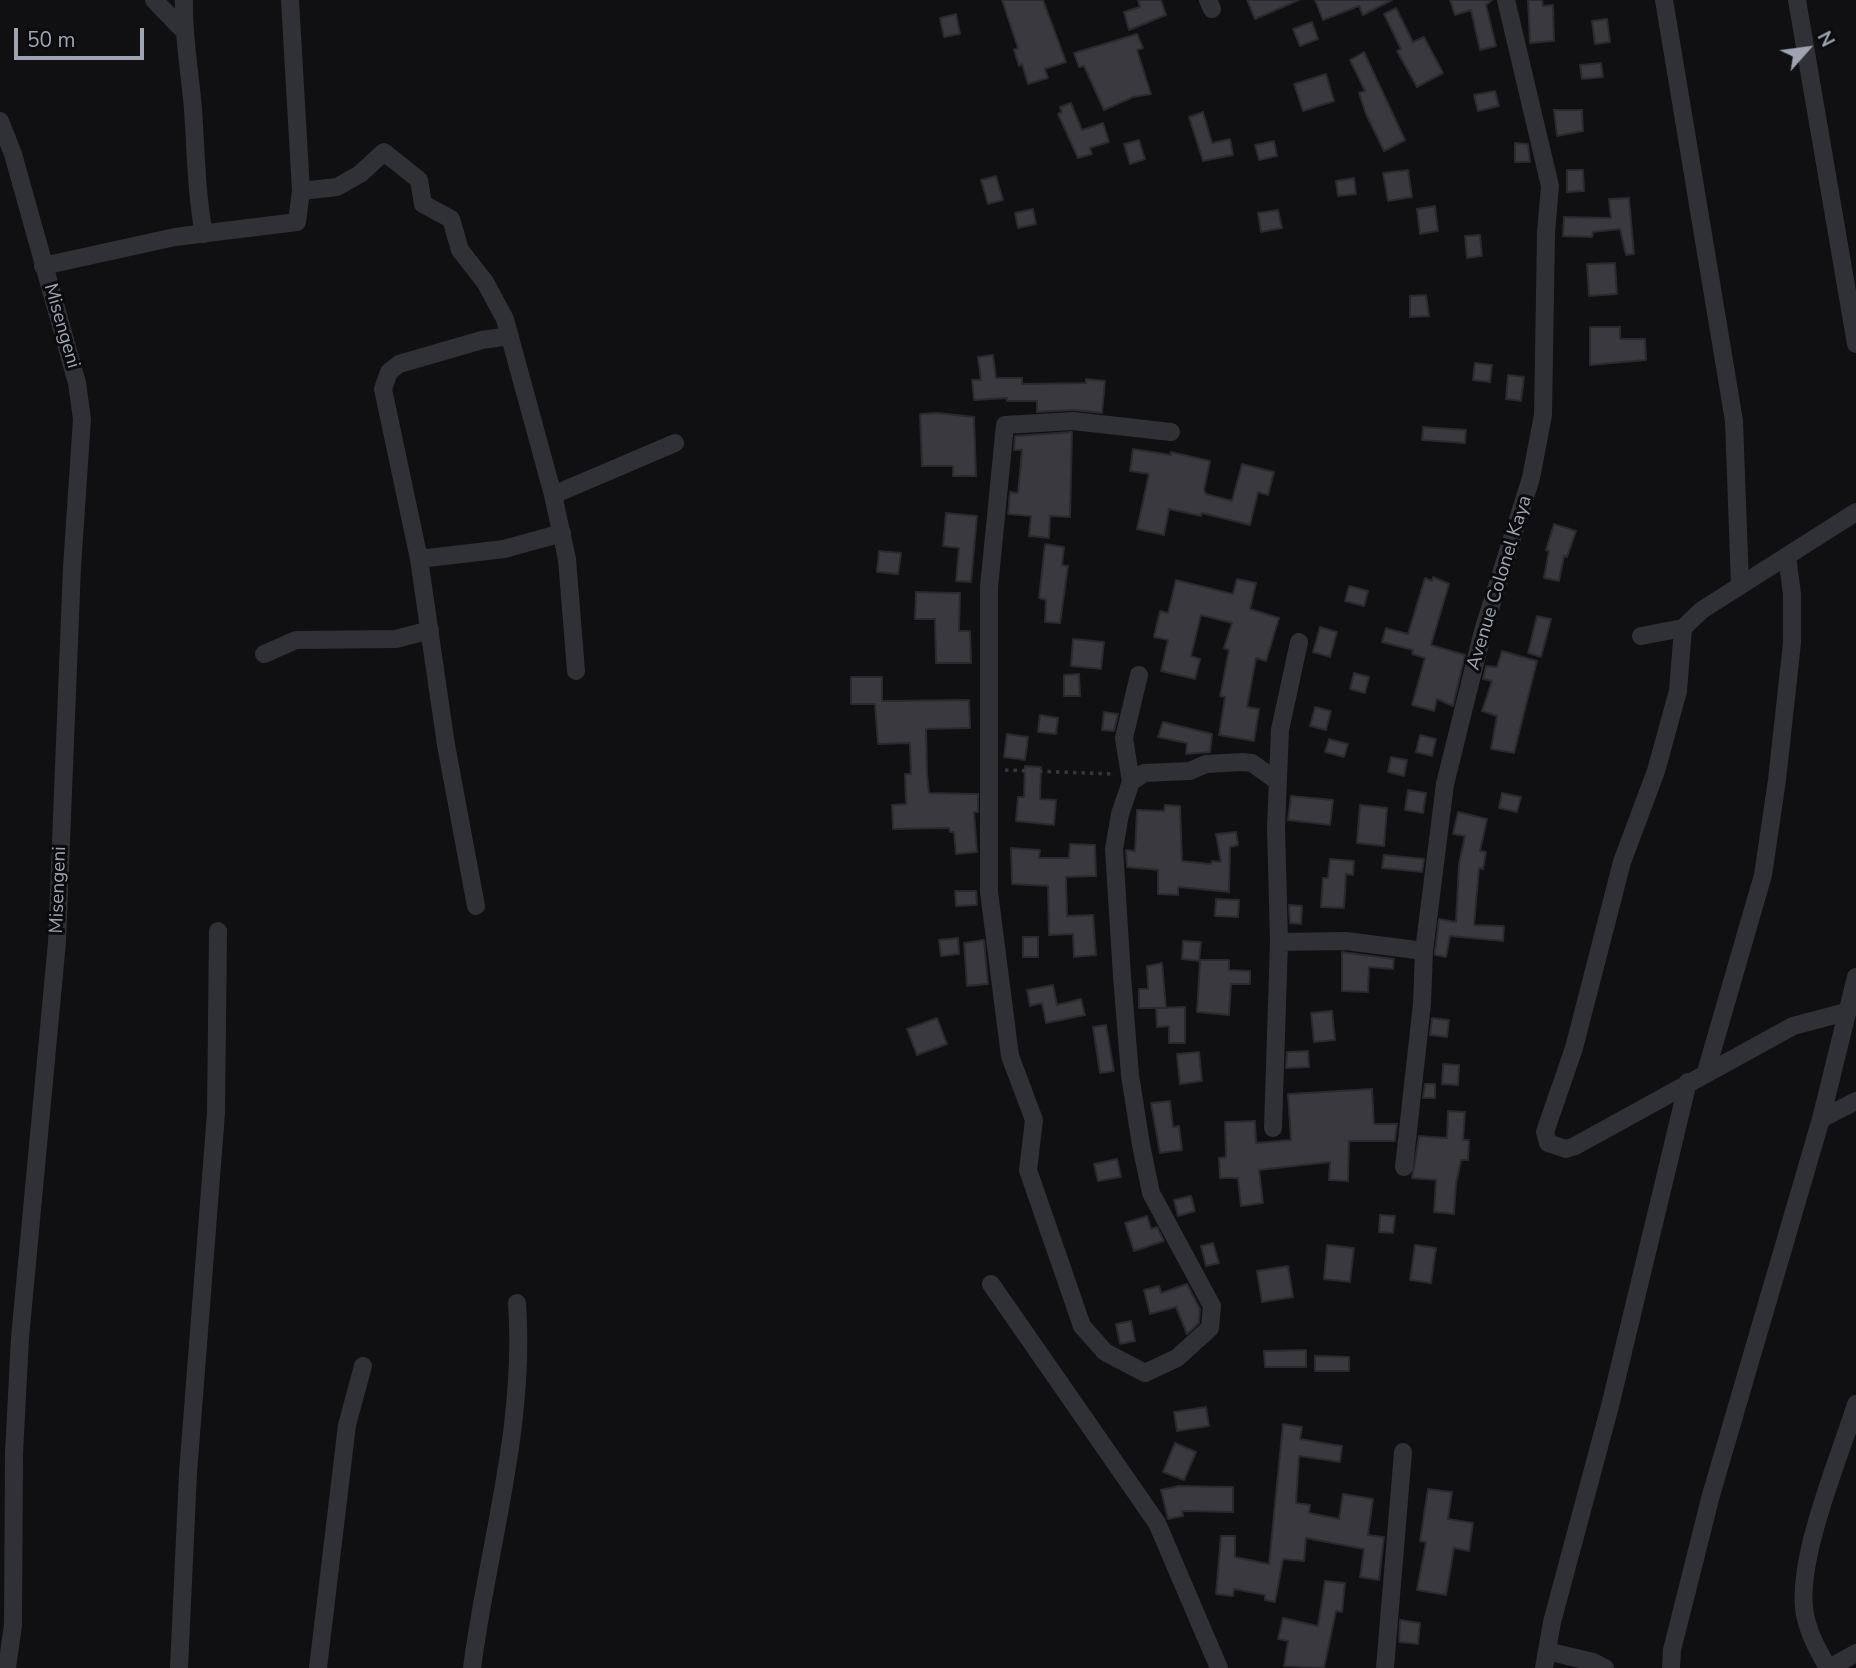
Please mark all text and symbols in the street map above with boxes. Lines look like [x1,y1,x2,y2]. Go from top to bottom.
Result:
scale bar [18,14,147,58]
north arrow [1772,14,1842,84]
text: 50 m [27,26,76,54]
text: N [1811,27,1840,52]
street label: Misengeni [38,281,84,371]
street label: Avenue Colonel Kaya [1463,493,1537,673]
street label: Misengeni [46,846,72,934]

